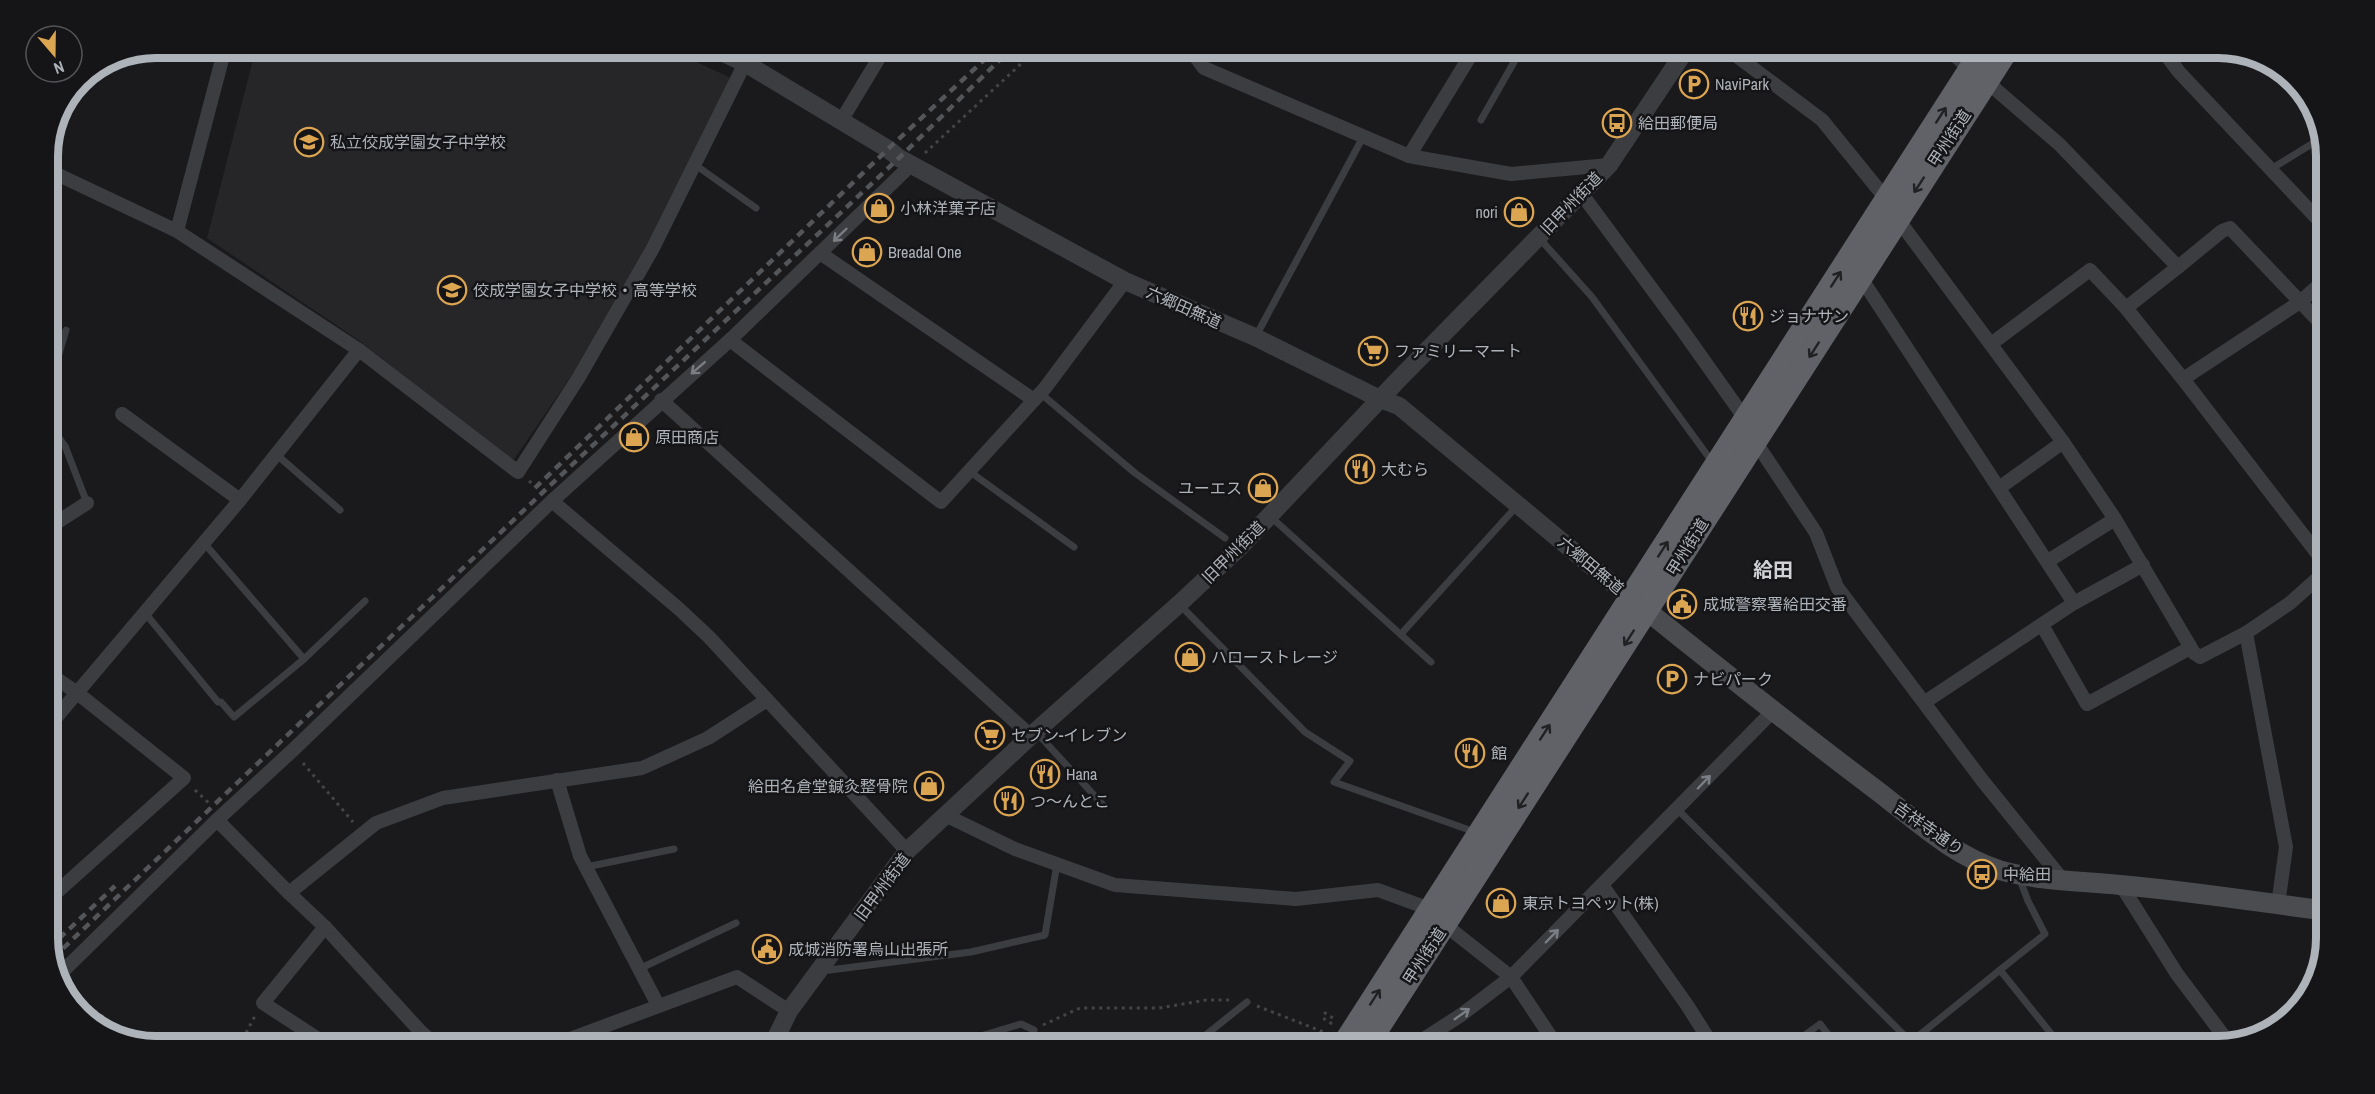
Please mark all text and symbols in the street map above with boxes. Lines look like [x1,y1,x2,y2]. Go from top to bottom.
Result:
north arrow [24,24,84,84]
text: N [51,56,67,80]
parking icon: NaviPark [1678,68,1710,100]
place label: NaviPark [1715,73,1769,95]
street label: 甲州街道 [1922,105,1976,171]
bus stop icon: 給田郵便局 [1601,107,1633,139]
one-way arrow [1935,107,1947,124]
place label: 給田郵便局 [1638,112,1718,134]
school or university icon: 私立佼成学園女子中学校 [293,126,325,158]
place label: 私立佼成学園女子中学校 [330,131,506,153]
street label: 旧甲州街道 [1535,167,1607,239]
one-way arrow [1912,176,1924,193]
shop icon: 小林洋菓子店 [863,192,895,224]
shop icon: nori [1503,196,1535,228]
place label: 小林洋菓子店 [900,197,996,219]
place label: nori [1475,201,1498,223]
one-way arrow [832,227,847,242]
shop icon: Breadal One [851,236,883,268]
place label: Breadal One [888,241,962,263]
one-way arrow [1830,271,1842,288]
school or university icon: 佼成学園女子中学校・高等学校 [436,274,468,306]
place label: 佼成学園女子中学校・高等学校 [473,279,697,301]
street label: 六郷田無道 [1143,281,1225,333]
restaurant icon: ジョナサン [1732,300,1764,332]
place label: ジョナサン [1769,305,1849,327]
supermarket icon: ファミリーマート [1357,335,1389,367]
place label: ファミリーマート [1394,340,1522,362]
one-way arrow [1808,341,1820,358]
one-way arrow [691,361,706,375]
shop icon: 原田商店 [618,421,650,453]
place label: 原田商店 [655,426,719,448]
restaurant icon: 大むら [1344,453,1376,485]
place label: 大むら [1381,458,1429,480]
shop icon: ユーエス [1247,472,1279,504]
place label: ユーエス [1178,477,1242,499]
street label: 甲州街道 [1661,514,1713,580]
street label: 旧甲州街道 [1197,516,1269,588]
street label: 六郷田無道 [1553,531,1629,599]
one-way arrow [1656,541,1669,558]
district label: 給田 [1753,556,1793,583]
public building icon: 成城警察署給田交番 [1666,588,1698,620]
place label: 成城警察署給田交番 [1703,593,1847,615]
one-way arrow [1623,629,1636,646]
shop icon: ハローストレージ [1174,641,1206,673]
place label: ハローストレージ [1211,646,1338,668]
parking icon: ナビパーク [1656,663,1688,695]
place label: ナビパーク [1693,668,1773,690]
supermarket icon: セブン-イレブン [974,719,1006,751]
place label: セブン-イレブン [1011,724,1127,746]
one-way arrow [1539,724,1551,741]
restaurant icon: 館 [1454,737,1486,769]
place label: 館 [1491,742,1507,764]
restaurant icon: Hana [1029,758,1061,790]
place label: Hana [1066,763,1098,785]
shop icon: 給田名倉堂鍼灸整骨院 [913,770,945,802]
one-way arrow [1696,774,1711,789]
place label: 給田名倉堂鍼灸整骨院 [748,775,908,797]
restaurant icon: つ～んとこ [993,785,1025,817]
place label: つ～んとこ [1030,790,1110,812]
one-way arrow [1517,792,1529,809]
street label: 吉祥寺通り [1890,796,1968,860]
street label: 旧甲州街道 [849,848,915,926]
bus stop icon: 中給田 [1966,858,1998,890]
place label: 中給田 [2003,863,2051,885]
shop icon: 東京トヨペット(株) [1485,887,1517,919]
place label: 東京トヨペット(株) [1522,892,1659,914]
street label: 甲州街道 [1397,923,1451,989]
one-way arrow [1545,928,1560,943]
public building icon: 成城消防署烏山出張所 [751,933,783,965]
place label: 成城消防署烏山出張所 [788,938,948,960]
one-way arrow [1369,989,1381,1006]
one-way arrow [1454,1008,1470,1020]

